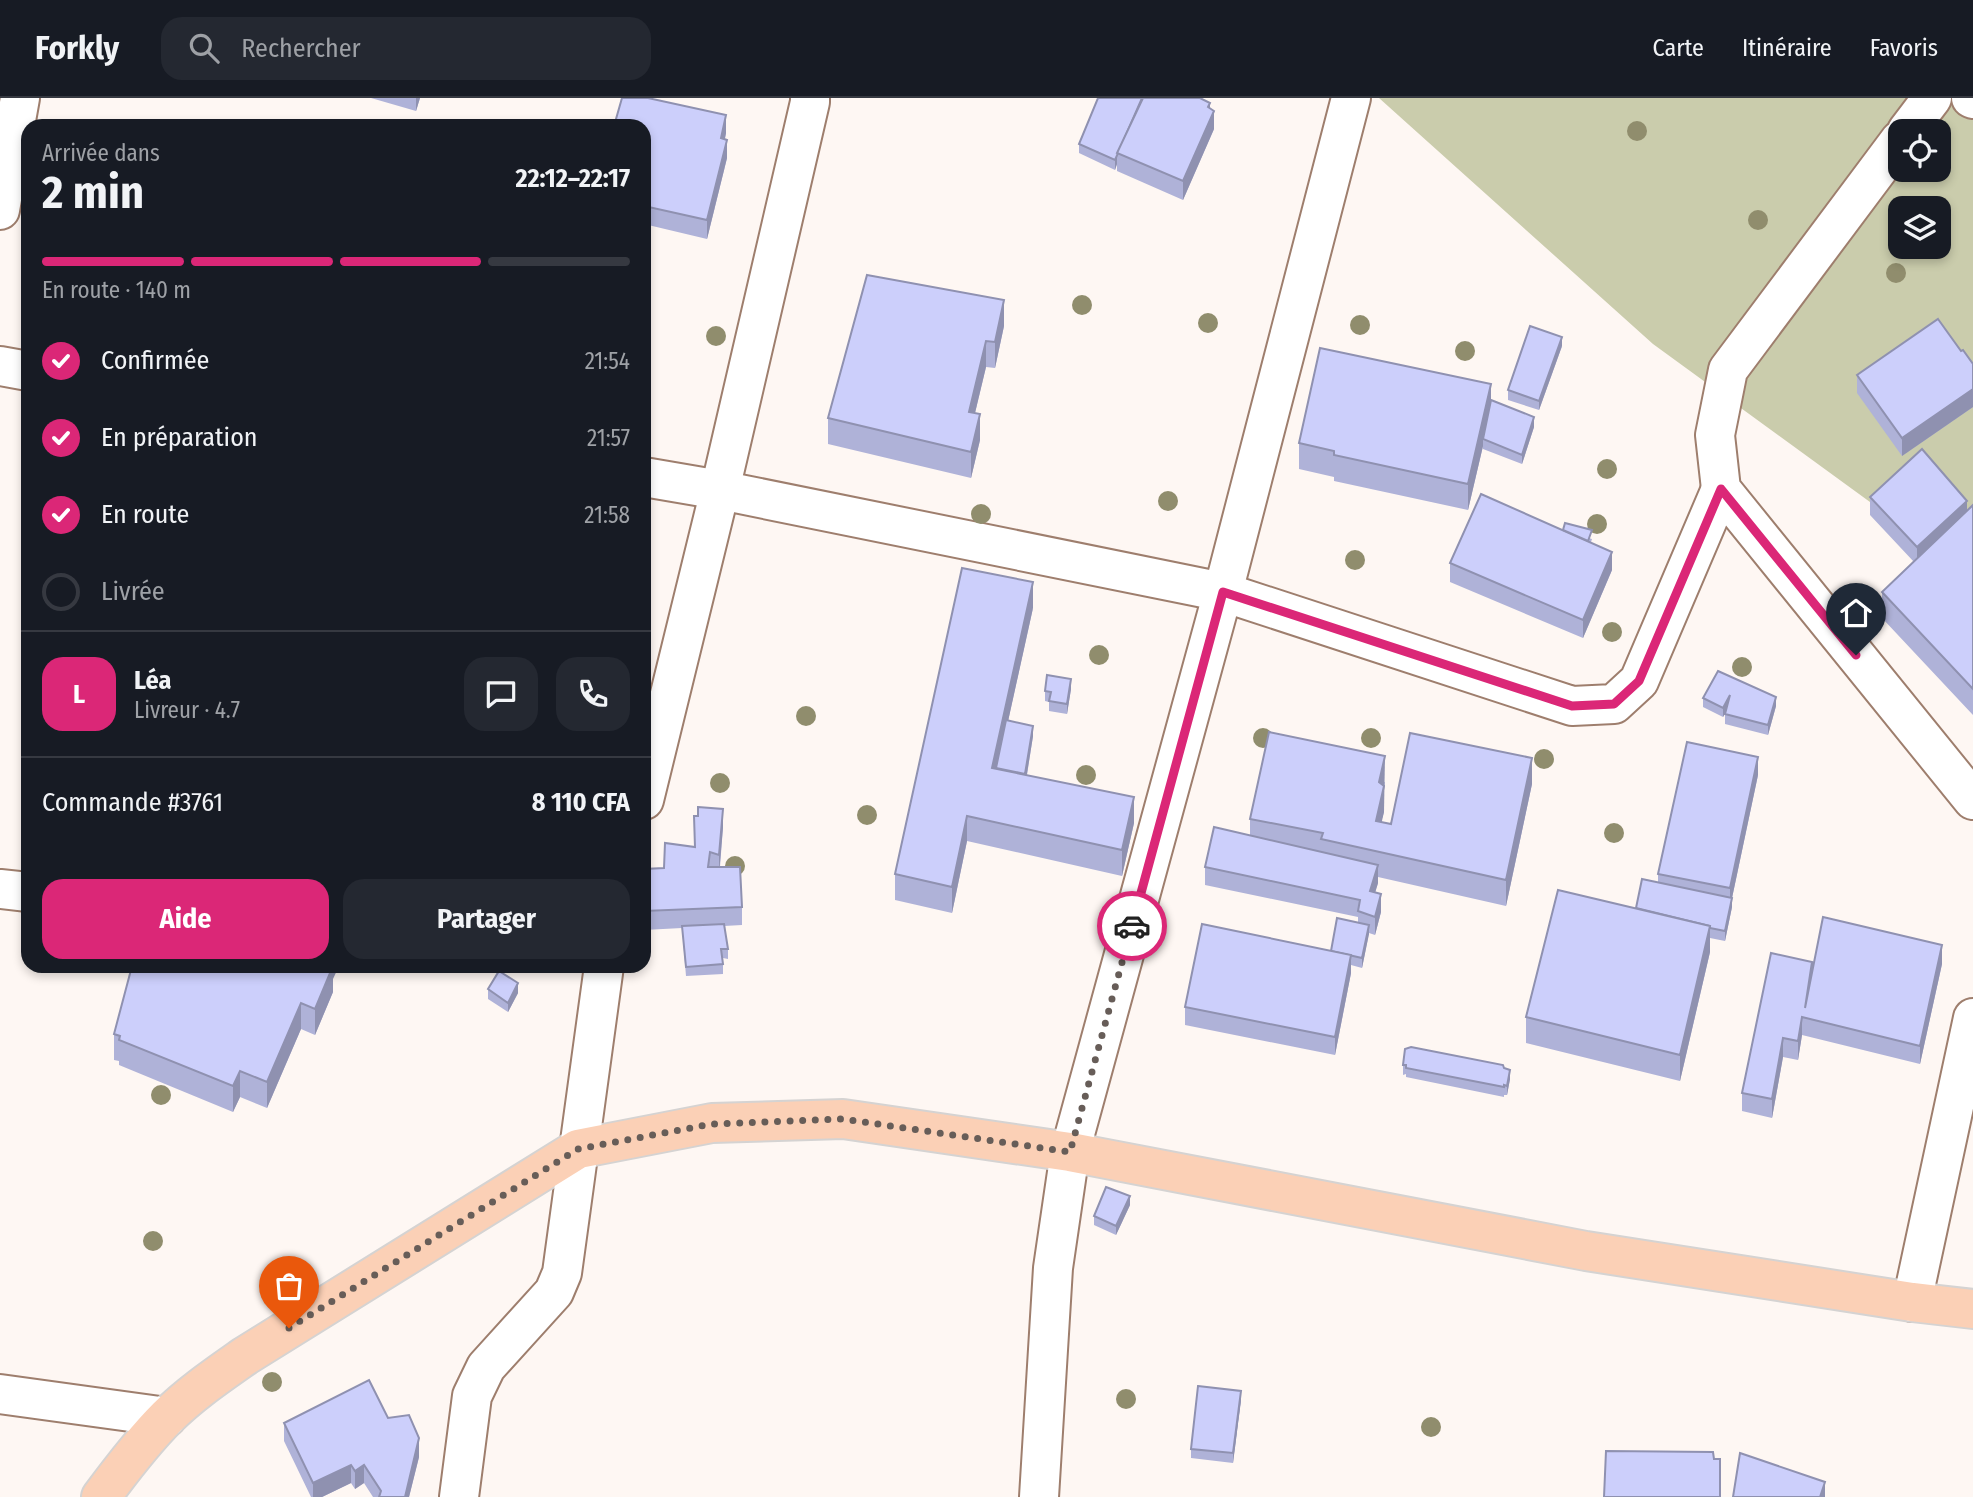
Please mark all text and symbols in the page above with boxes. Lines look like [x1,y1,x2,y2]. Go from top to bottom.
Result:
search box [161,17,651,80]
text: Forkly [35,28,119,68]
icon: search [185,29,223,67]
text: Rechercher [241,33,361,64]
text: Carte [1653,34,1704,62]
text: Itinéraire [1742,34,1832,62]
text: Favoris [1870,34,1938,62]
map controls [1888,119,1951,259]
button: locate [1888,119,1951,182]
text: Arrivée dans [42,139,160,167]
text: 22:12–22:17 [515,163,630,194]
text: 2 min [42,165,144,220]
button: layers [1888,196,1951,259]
text: En route · 140 m [42,276,191,304]
icon: check [42,342,80,380]
text: Confirmée [101,345,209,376]
text: 21:54 [585,347,630,375]
icon: check [42,419,80,457]
text: En préparation [101,422,258,453]
text: 21:57 [587,424,630,452]
icon: check [42,496,80,534]
text: En route [101,499,189,530]
text: 21:58 [584,501,630,529]
text: Livrée [101,576,165,607]
pin [1826,583,1886,655]
icon: home [1837,594,1875,632]
button: chat [464,657,538,731]
button: phone [556,657,630,731]
text: Léa [134,665,171,696]
text: L [73,679,85,710]
text: Livreur · 4.7 [134,696,240,724]
text: Commande #3761 [42,787,223,818]
text: 8 110 CFA [532,787,630,818]
button: Aide [42,879,329,959]
button: Partager [343,879,630,959]
courier [1097,891,1167,961]
icon: car [1113,907,1151,945]
pin [259,1256,319,1328]
icon: bag [270,1267,308,1305]

